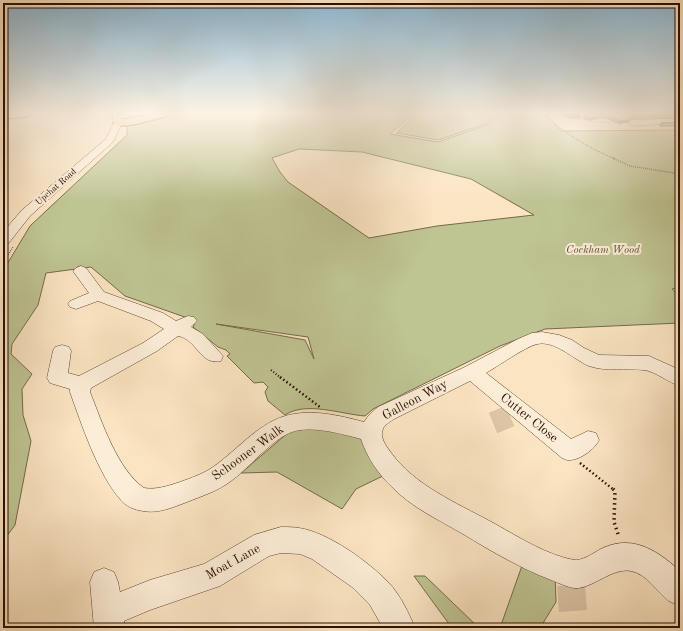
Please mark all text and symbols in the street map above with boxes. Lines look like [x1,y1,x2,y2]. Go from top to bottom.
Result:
street label: Upchat Road [34,167,78,207]
park label: Cockham Wood [566,245,640,256]
street label: Galleon Way [380,377,450,423]
street label: Cutter Close [498,391,560,445]
street label: Schooner Walk [210,423,286,483]
street label: Moat Lane [204,542,262,582]

